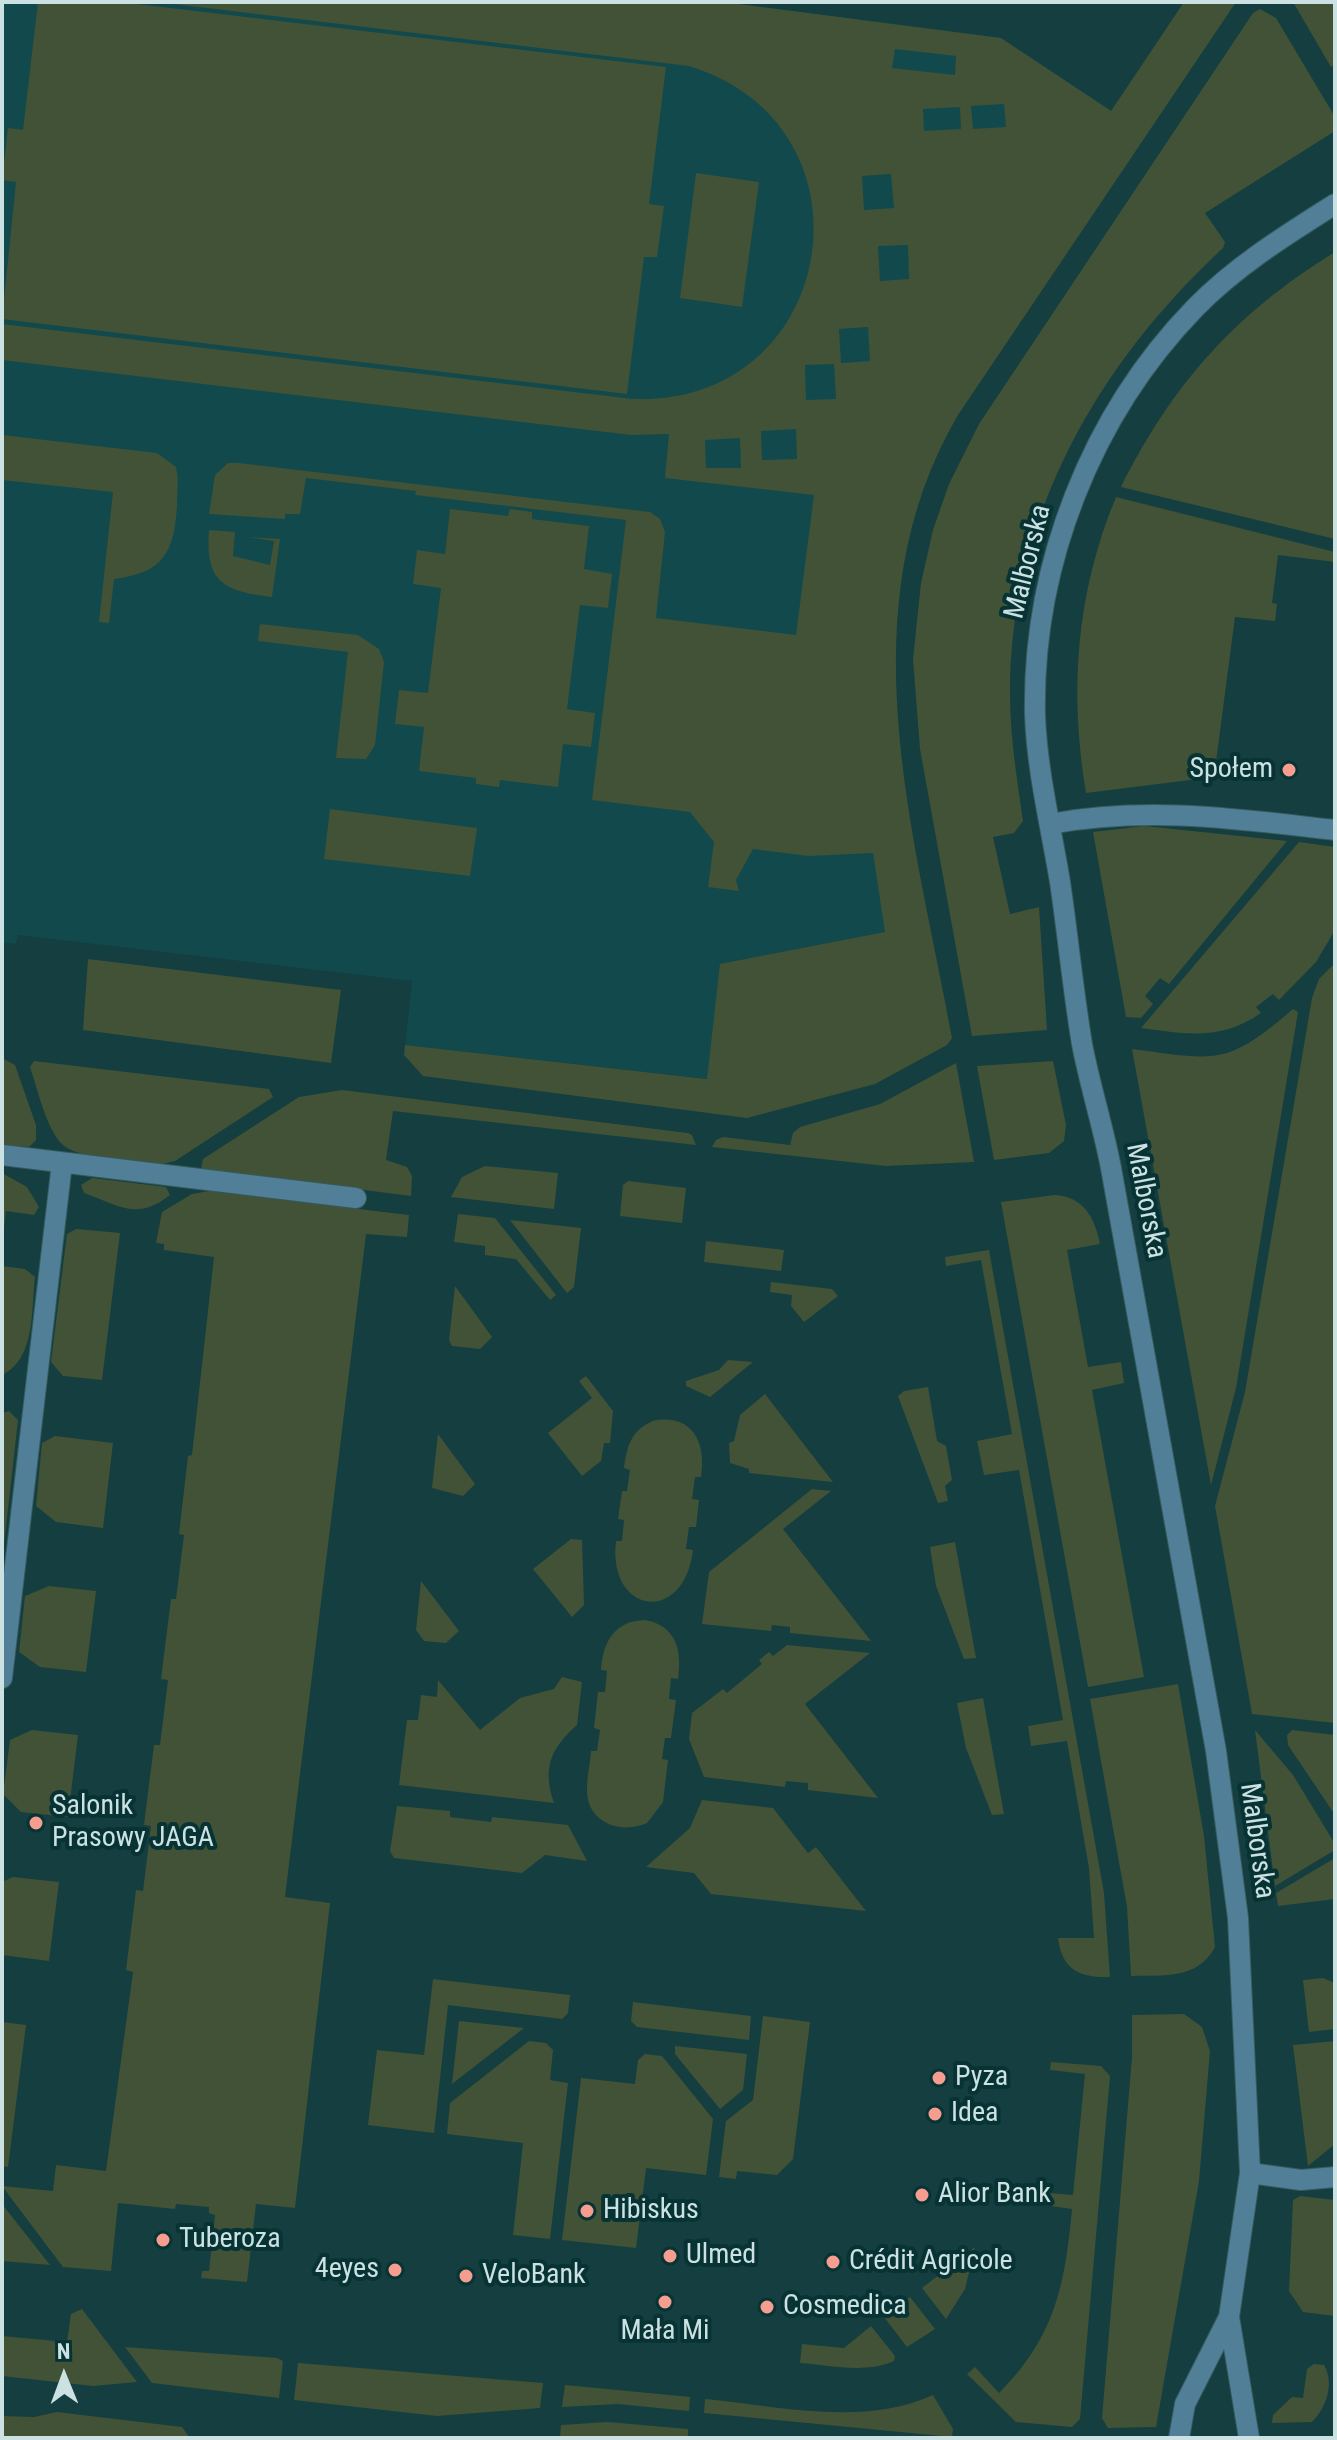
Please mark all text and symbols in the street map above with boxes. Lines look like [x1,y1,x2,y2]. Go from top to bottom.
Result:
street label: Malborska [999,502,1059,622]
place label: Społem [1189,753,1273,787]
marker: Społem [1280,761,1298,779]
street label: Malborska [1117,1141,1173,1261]
street label: Malborska [1231,1781,1281,1901]
place label: Salonik Prasowy JAGA [52,1790,214,1856]
marker: Salonik Prasowy JAGA [27,1814,45,1832]
place label: Pyza [955,2061,1008,2095]
marker: Pyza [930,2069,948,2087]
place label: Idea [951,2097,998,2131]
marker: Idea [926,2105,944,2123]
place label: Alior Bank [938,2178,1051,2212]
marker: Alior Bank [913,2186,931,2204]
place label: Hibiskus [603,2194,699,2228]
marker: Hibiskus [578,2202,596,2220]
place label: Tuberoza [179,2223,281,2257]
marker: Tuberoza [154,2231,172,2249]
place label: Ulmed [686,2239,756,2273]
place label: Crédit Agricole [849,2245,1013,2279]
marker: Ulmed [661,2247,679,2265]
place label: 4eyes [315,2253,379,2287]
marker: Crédit Agricole [824,2253,842,2271]
place label: VeloBank [482,2259,586,2293]
marker: 4eyes [386,2261,404,2279]
marker: VeloBank [457,2267,475,2285]
place label: Cosmedica [783,2290,907,2324]
marker: Mała Mi [656,2293,674,2311]
marker: Cosmedica [758,2298,776,2316]
place label: Mała Mi [621,2315,709,2349]
north arrow [24,2336,104,2416]
text: N [57,2339,71,2364]

